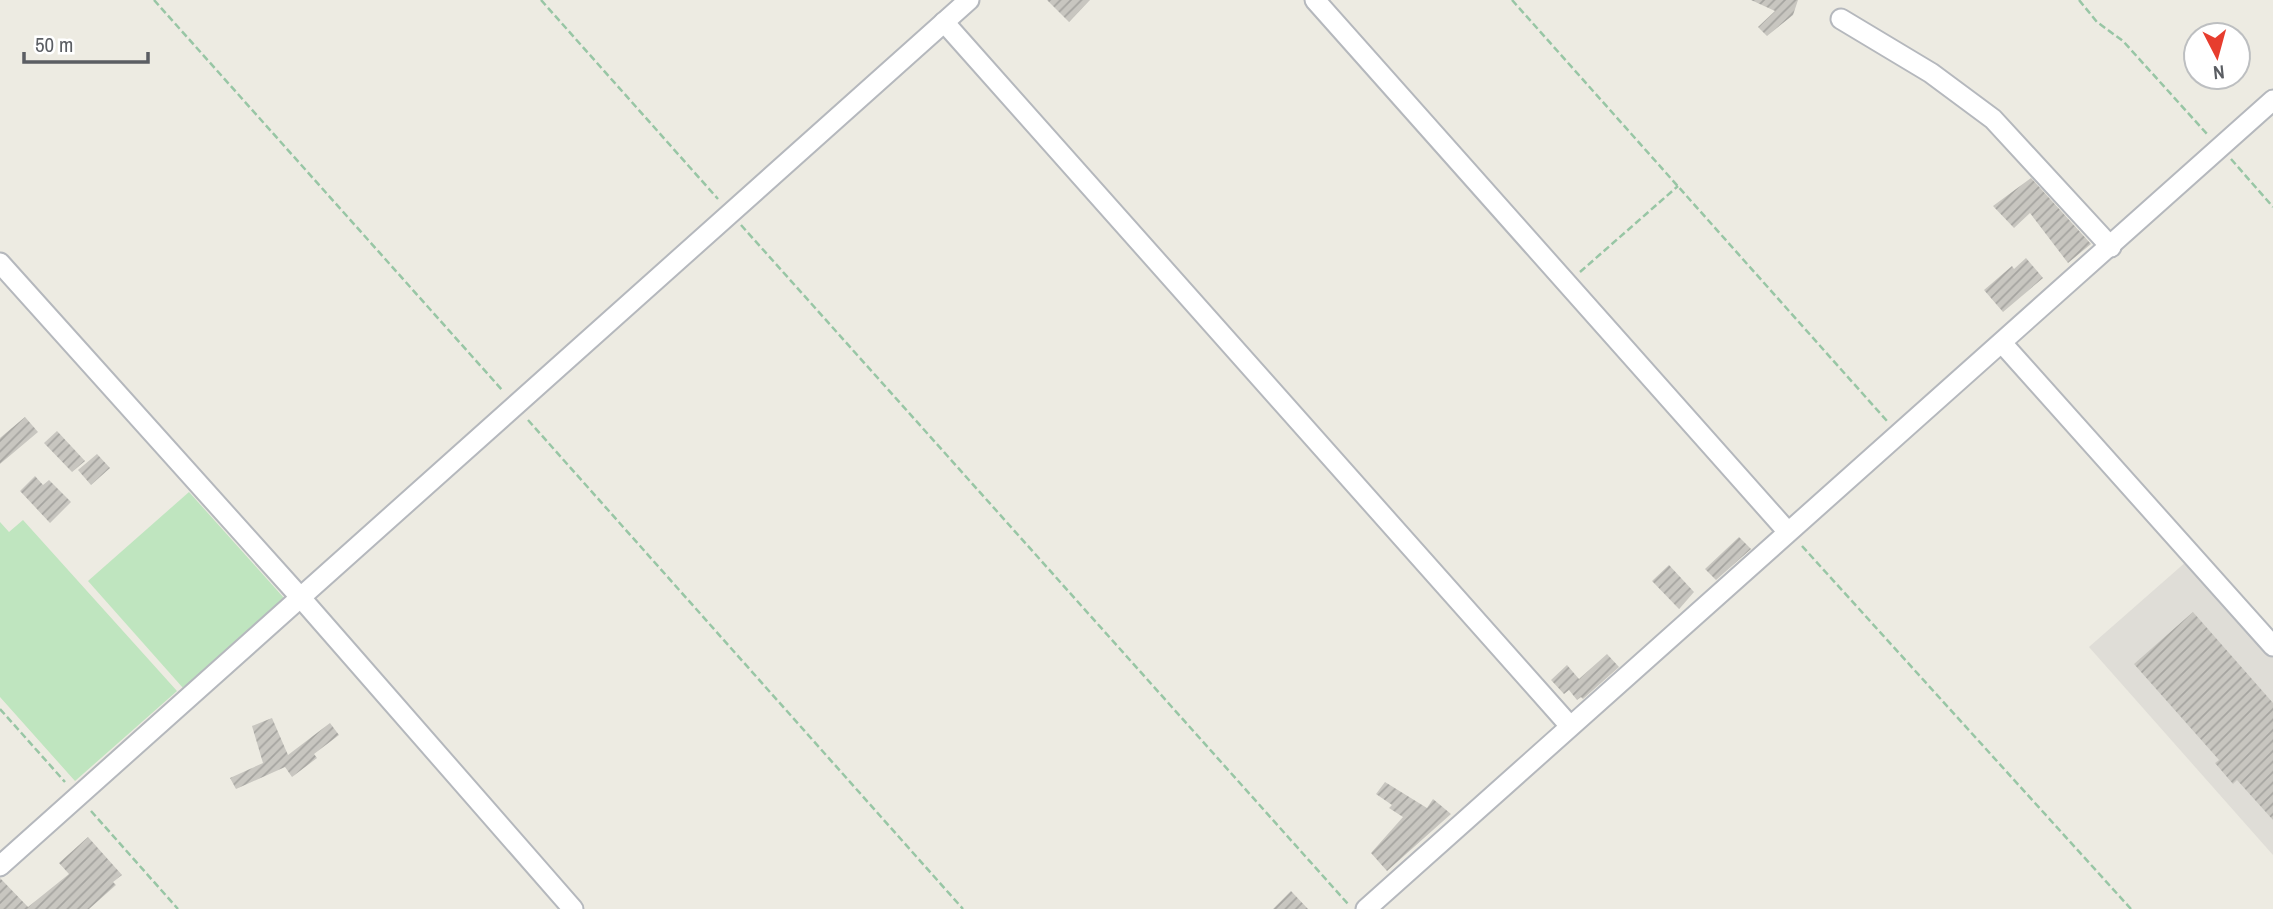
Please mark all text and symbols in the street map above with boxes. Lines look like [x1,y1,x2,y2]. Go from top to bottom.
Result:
scale bar [24,21,149,65]
north arrow [2182,21,2252,91]
text: 50 m [35,30,73,59]
text: N [2212,59,2226,86]

